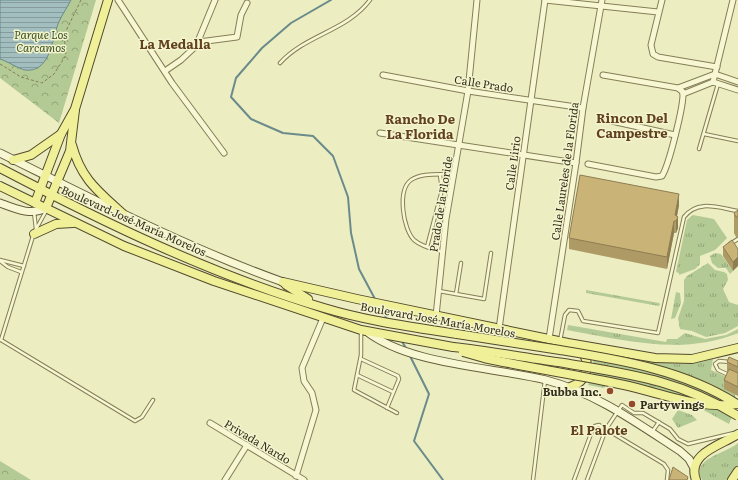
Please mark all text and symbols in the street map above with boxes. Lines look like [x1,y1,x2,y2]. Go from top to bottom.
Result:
park label: Parque Los Carcamos [14,26,68,55]
district label: La Medalla [139,34,211,53]
street label: Calle Prado [453,70,515,96]
street label: Calle Laureles de la Florida [546,101,582,241]
district label: Rincon Del Campestre [596,108,668,142]
district label: Rancho De La Florida [385,109,455,143]
street label: Calle Lirio [500,135,524,191]
street label: Prado de la Floride [425,155,456,253]
street label: Boulevard José María Morelos [59,181,209,259]
street label: Boulevard José María Morelos [359,297,517,341]
place label: Bubba Inc. [543,383,602,399]
marker: Bubba Inc. [605,386,615,396]
place label: Partywings [640,396,705,412]
marker: Partywings [627,399,637,409]
street label: Privada Nardo [222,415,294,467]
district label: El Palote [570,420,628,439]

